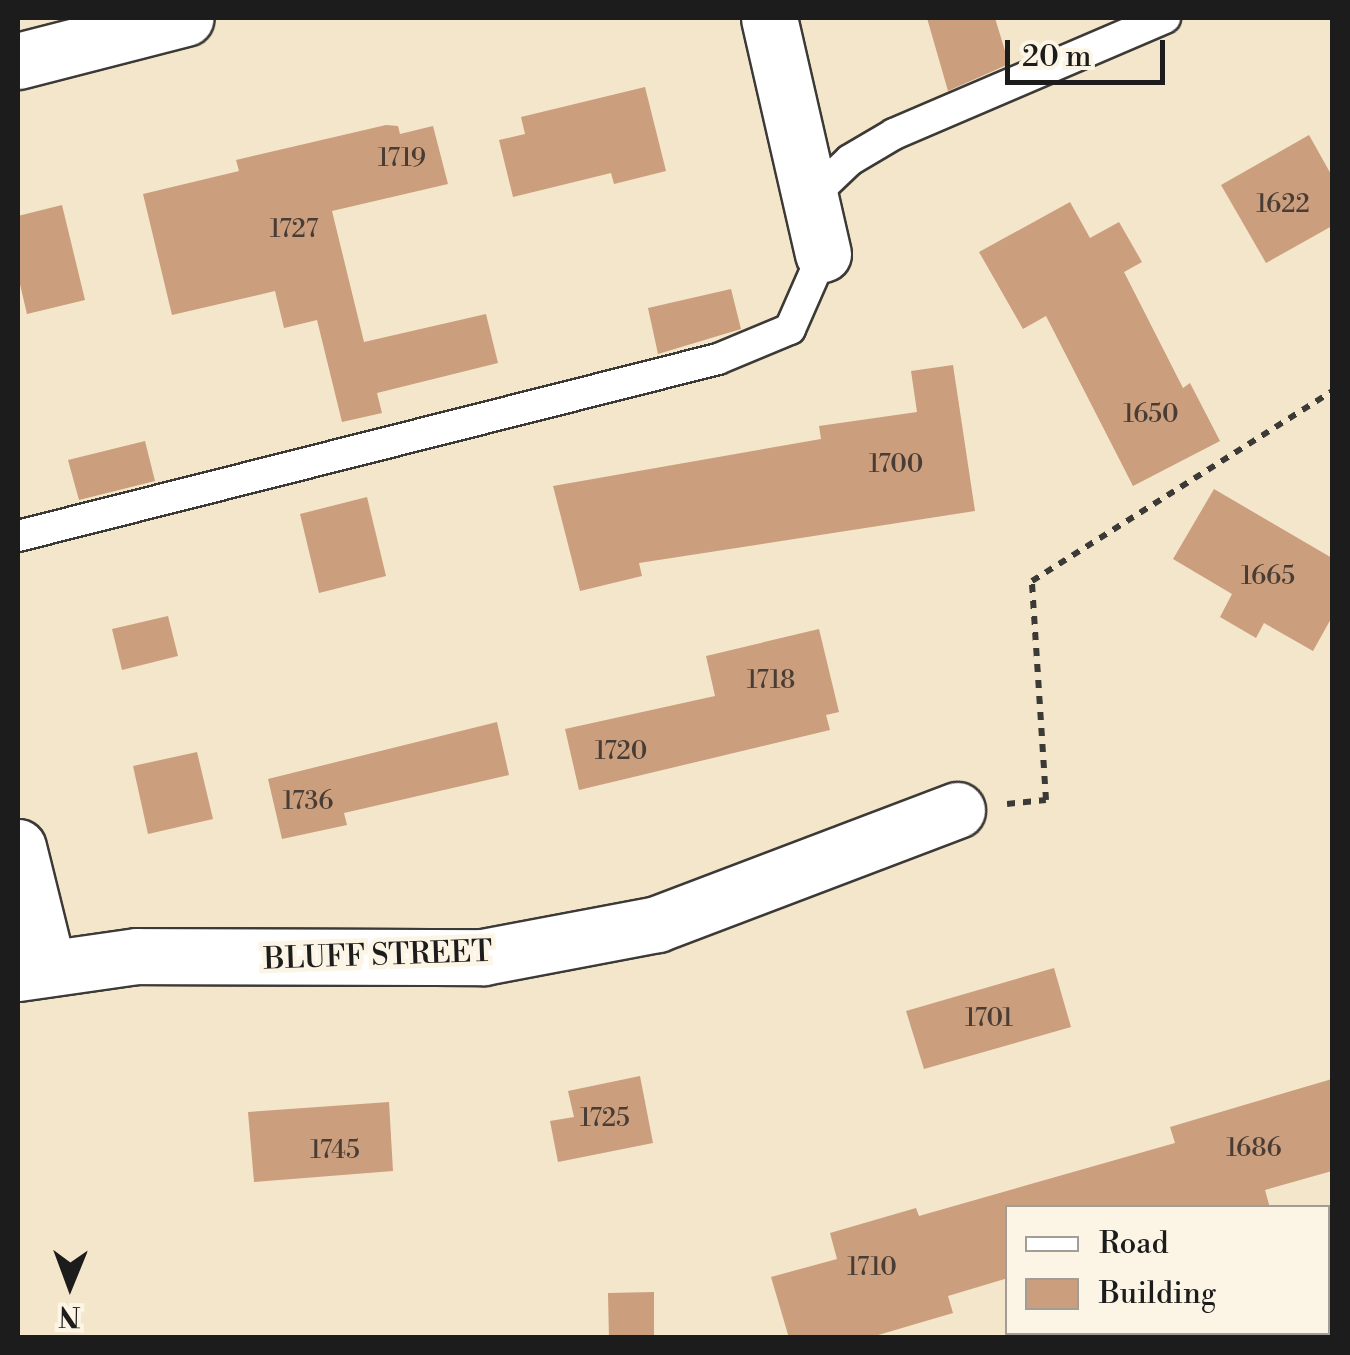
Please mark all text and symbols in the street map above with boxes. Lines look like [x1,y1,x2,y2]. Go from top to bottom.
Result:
scale bar [1010,20,1170,82]
text: 20 m [1022,38,1091,76]
house number: 1719 [378,144,426,174]
house number: 1622 [1256,190,1310,220]
house number: 1727 [270,215,318,245]
house number: 1650 [1123,400,1179,430]
house number: 1700 [869,450,923,480]
house number: 1665 [1241,562,1295,592]
house number: 1718 [747,666,795,696]
house number: 1720 [595,737,647,767]
house number: 1736 [283,787,333,817]
street label: BLUFF STREET [263,934,493,978]
house number: 1701 [965,1004,1013,1034]
house number: 1725 [580,1104,630,1134]
house number: 1686 [1226,1134,1282,1164]
house number: 1745 [310,1136,360,1166]
legend [1005,1205,1330,1335]
text: Road [1099,1225,1169,1263]
north arrow [20,1235,120,1335]
house number: 1710 [847,1253,897,1283]
text: Building [1099,1275,1216,1313]
text: N [58,1298,81,1333]

